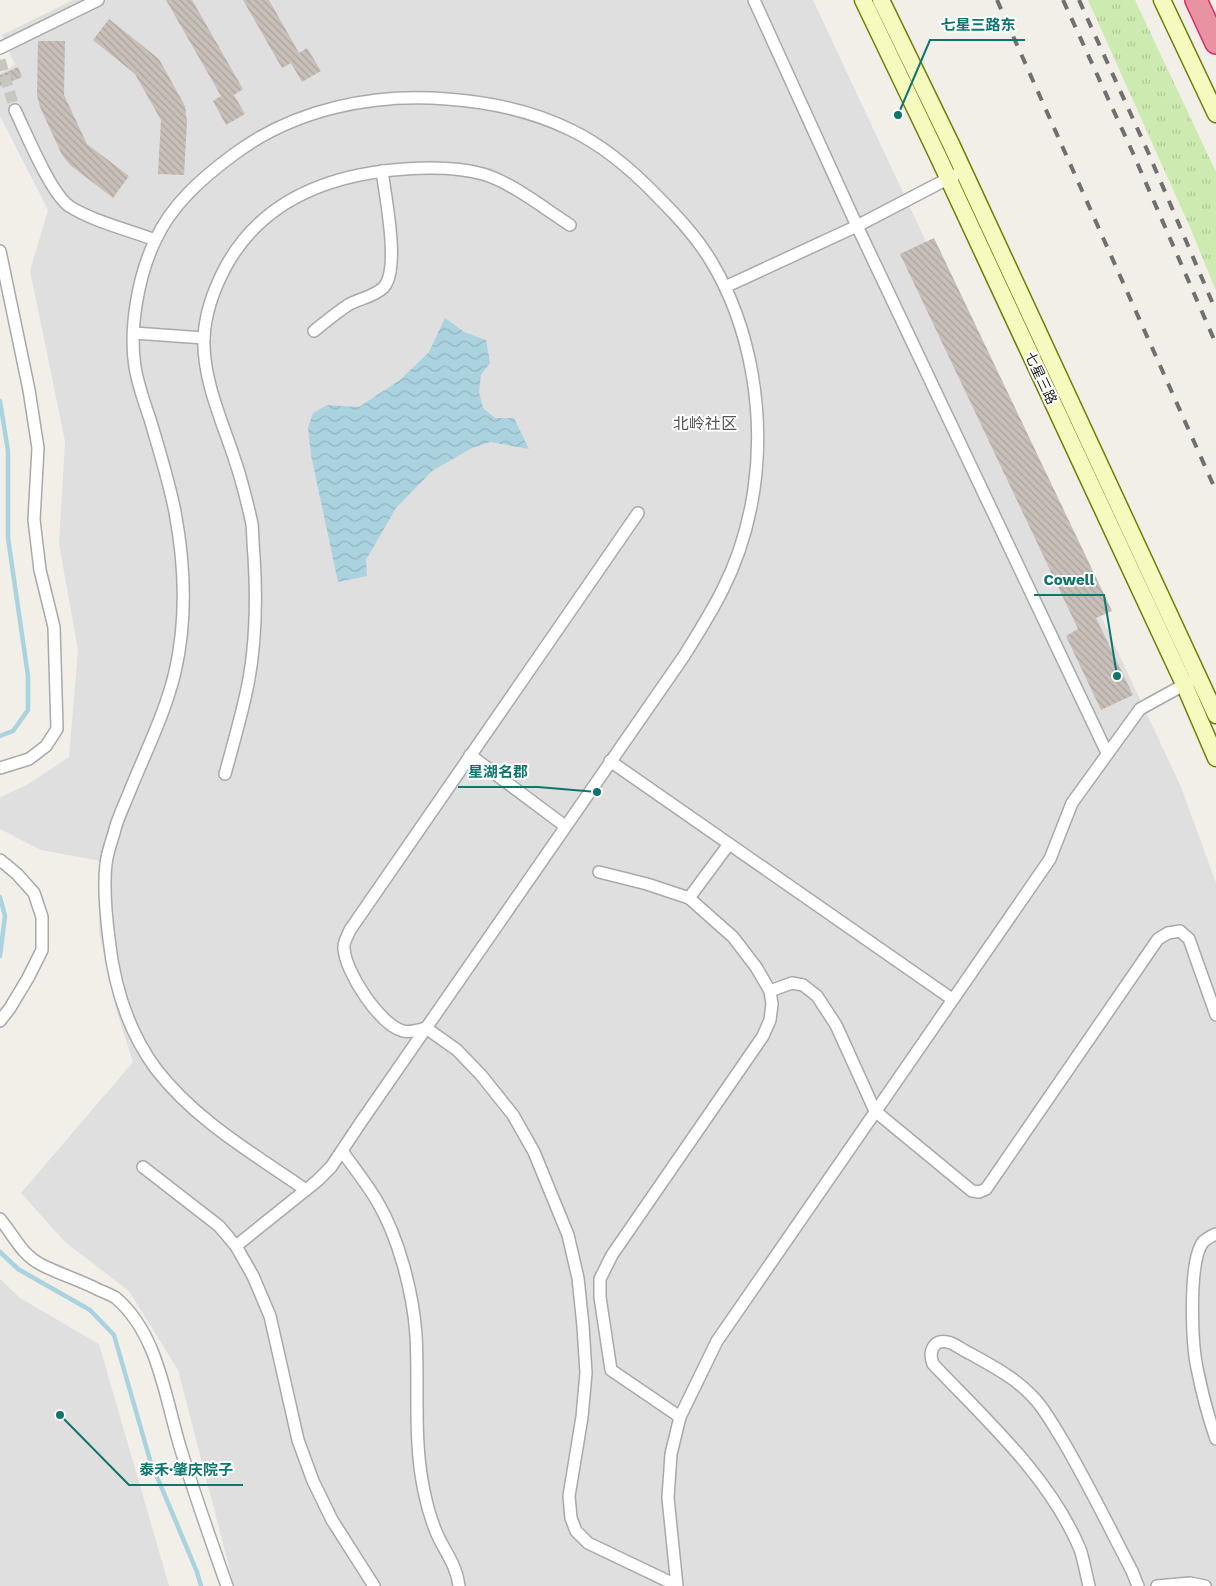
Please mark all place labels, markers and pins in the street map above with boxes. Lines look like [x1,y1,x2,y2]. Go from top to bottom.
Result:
callout: 七星三路东 [930,10,1025,40]
callout: Cowell [1034,565,1104,595]
callout: 星湖名郡 [458,757,538,787]
callout: 泰禾·肇庆院子 [129,1455,243,1485]

